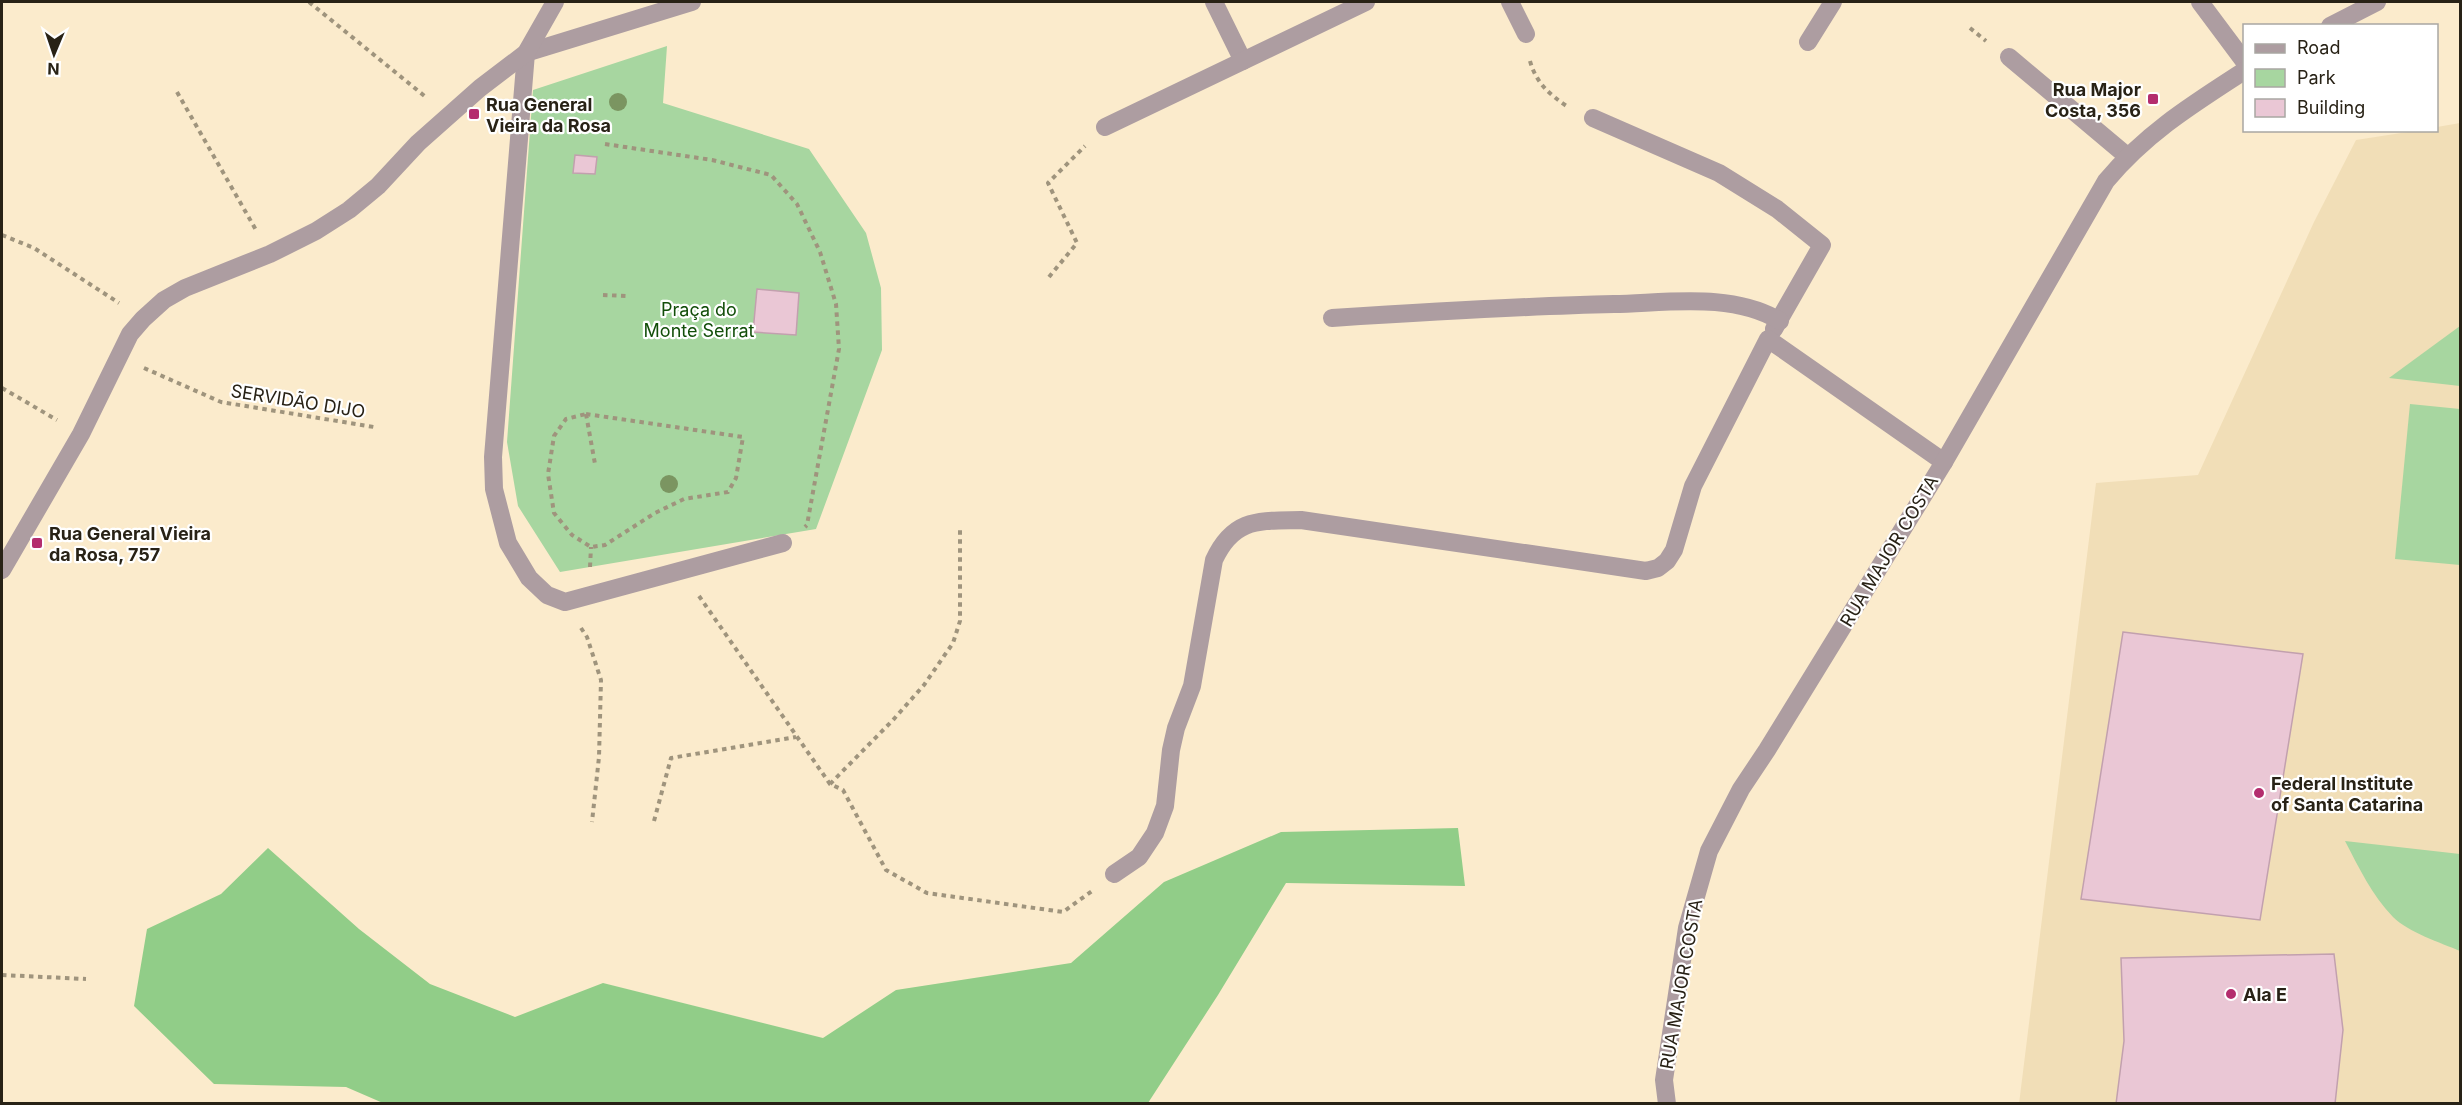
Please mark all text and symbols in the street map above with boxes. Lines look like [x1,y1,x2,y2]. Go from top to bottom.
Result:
north arrow [24,24,84,84]
legend [2243,24,2438,132]
text: Road [2297,37,2340,58]
text: N [47,59,60,79]
text: Park [2297,67,2336,88]
place label: Rua Major Costa, 356 [2045,79,2141,121]
marker: Rua Major Costa, 356 [2146,92,2160,106]
place label: Rua General Vieira da Rosa [486,94,611,136]
text: Building [2297,97,2365,118]
marker: Rua General Vieira da Rosa [467,107,481,121]
park label: Praça do Monte Serrat [644,299,755,341]
street label: SERVIDÃO DIJO [229,379,367,422]
street label: RUA MAJOR COSTA [1836,472,1942,630]
place label: Rua General Vieira da Rosa, 757 [49,523,211,565]
marker: Rua General Vieira da Rosa, 757 [30,536,44,550]
place label: Federal Institute of Santa Catarina [2271,773,2423,815]
marker: Federal Institute of Santa Catarina [2252,786,2266,800]
street label: RUA MAJOR COSTA [1656,897,1706,1071]
place label: Ala E [2243,984,2287,1005]
marker: Ala E [2224,987,2238,1001]

